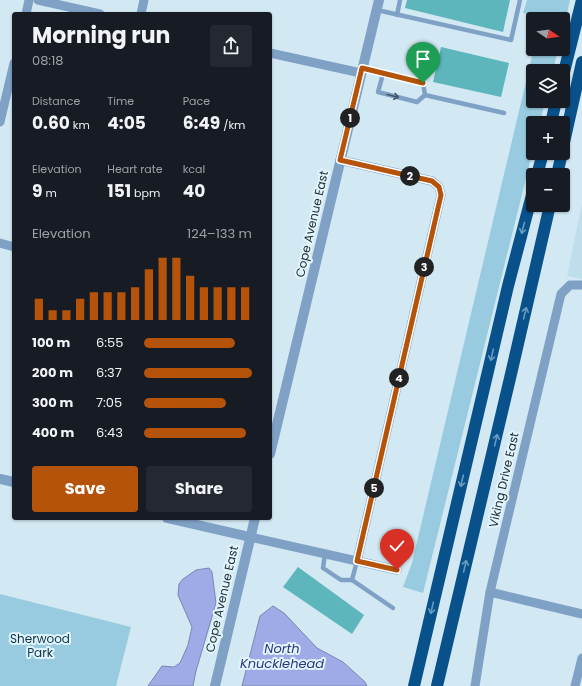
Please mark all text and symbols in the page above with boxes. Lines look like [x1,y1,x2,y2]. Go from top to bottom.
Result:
north arrow [526,12,570,56]
map controls [526,12,570,212]
text: Morning run [32,20,170,51]
button: share [210,25,252,67]
pin [406,42,440,83]
icon: arrive [412,48,434,70]
text: 08:18 [32,51,64,70]
button: layers [526,64,570,108]
text: Distance [32,93,80,109]
text: Time [107,93,134,109]
text: Pace [183,93,210,109]
one-way arrow [386,93,399,100]
pin: 1 [340,108,360,128]
text: 1 [348,110,352,126]
text: 0.60 [32,111,70,135]
text: 4:05 [107,111,146,135]
text: 6:49 [183,111,220,135]
button: + [526,116,570,160]
text: km [70,117,90,133]
text: /km [220,117,245,133]
text: Elevation [32,161,82,177]
text: Heart rate [107,161,163,177]
text: kcal [183,161,205,177]
pin: 2 [400,166,420,186]
text: 2 [407,168,413,184]
button: − [526,168,570,212]
street label: Cope Avenue East [291,169,332,279]
text: 9 [32,179,42,203]
text: 151 [107,179,131,203]
text: 40 [183,179,205,203]
text: m [42,185,57,201]
text: bpm [131,185,160,201]
one-way arrow [519,222,526,235]
text: Elevation [32,224,91,243]
text: 124–133 m [187,224,252,243]
pin: 3 [414,257,434,277]
text: 3 [421,259,427,275]
one-way arrow [522,307,530,320]
text: 100 m [32,333,70,352]
text: 6:55 [96,333,123,352]
one-way arrow [488,348,495,361]
text: 200 m [32,363,73,382]
text: 6:37 [96,363,122,382]
pin: 4 [389,368,409,388]
text: 4 [395,370,403,386]
text: 300 m [32,393,73,412]
text: 7:05 [96,393,122,412]
text: 400 m [32,423,74,442]
text: 6:43 [96,423,123,442]
street label: Viking Drive East [484,431,523,529]
one-way arrow [492,434,500,447]
button: Save [32,466,138,512]
button: Share [146,466,252,512]
one-way arrow [457,474,465,487]
pin: 5 [364,478,384,498]
text: 5 [370,480,378,496]
pin [380,529,414,570]
icon: check [386,535,408,557]
street label: Cope Avenue East [201,544,242,654]
one-way arrow [462,560,470,573]
one-way arrow [427,601,435,614]
park label: Sherwood Park [10,630,70,661]
water label: North Knucklehead [240,639,324,673]

